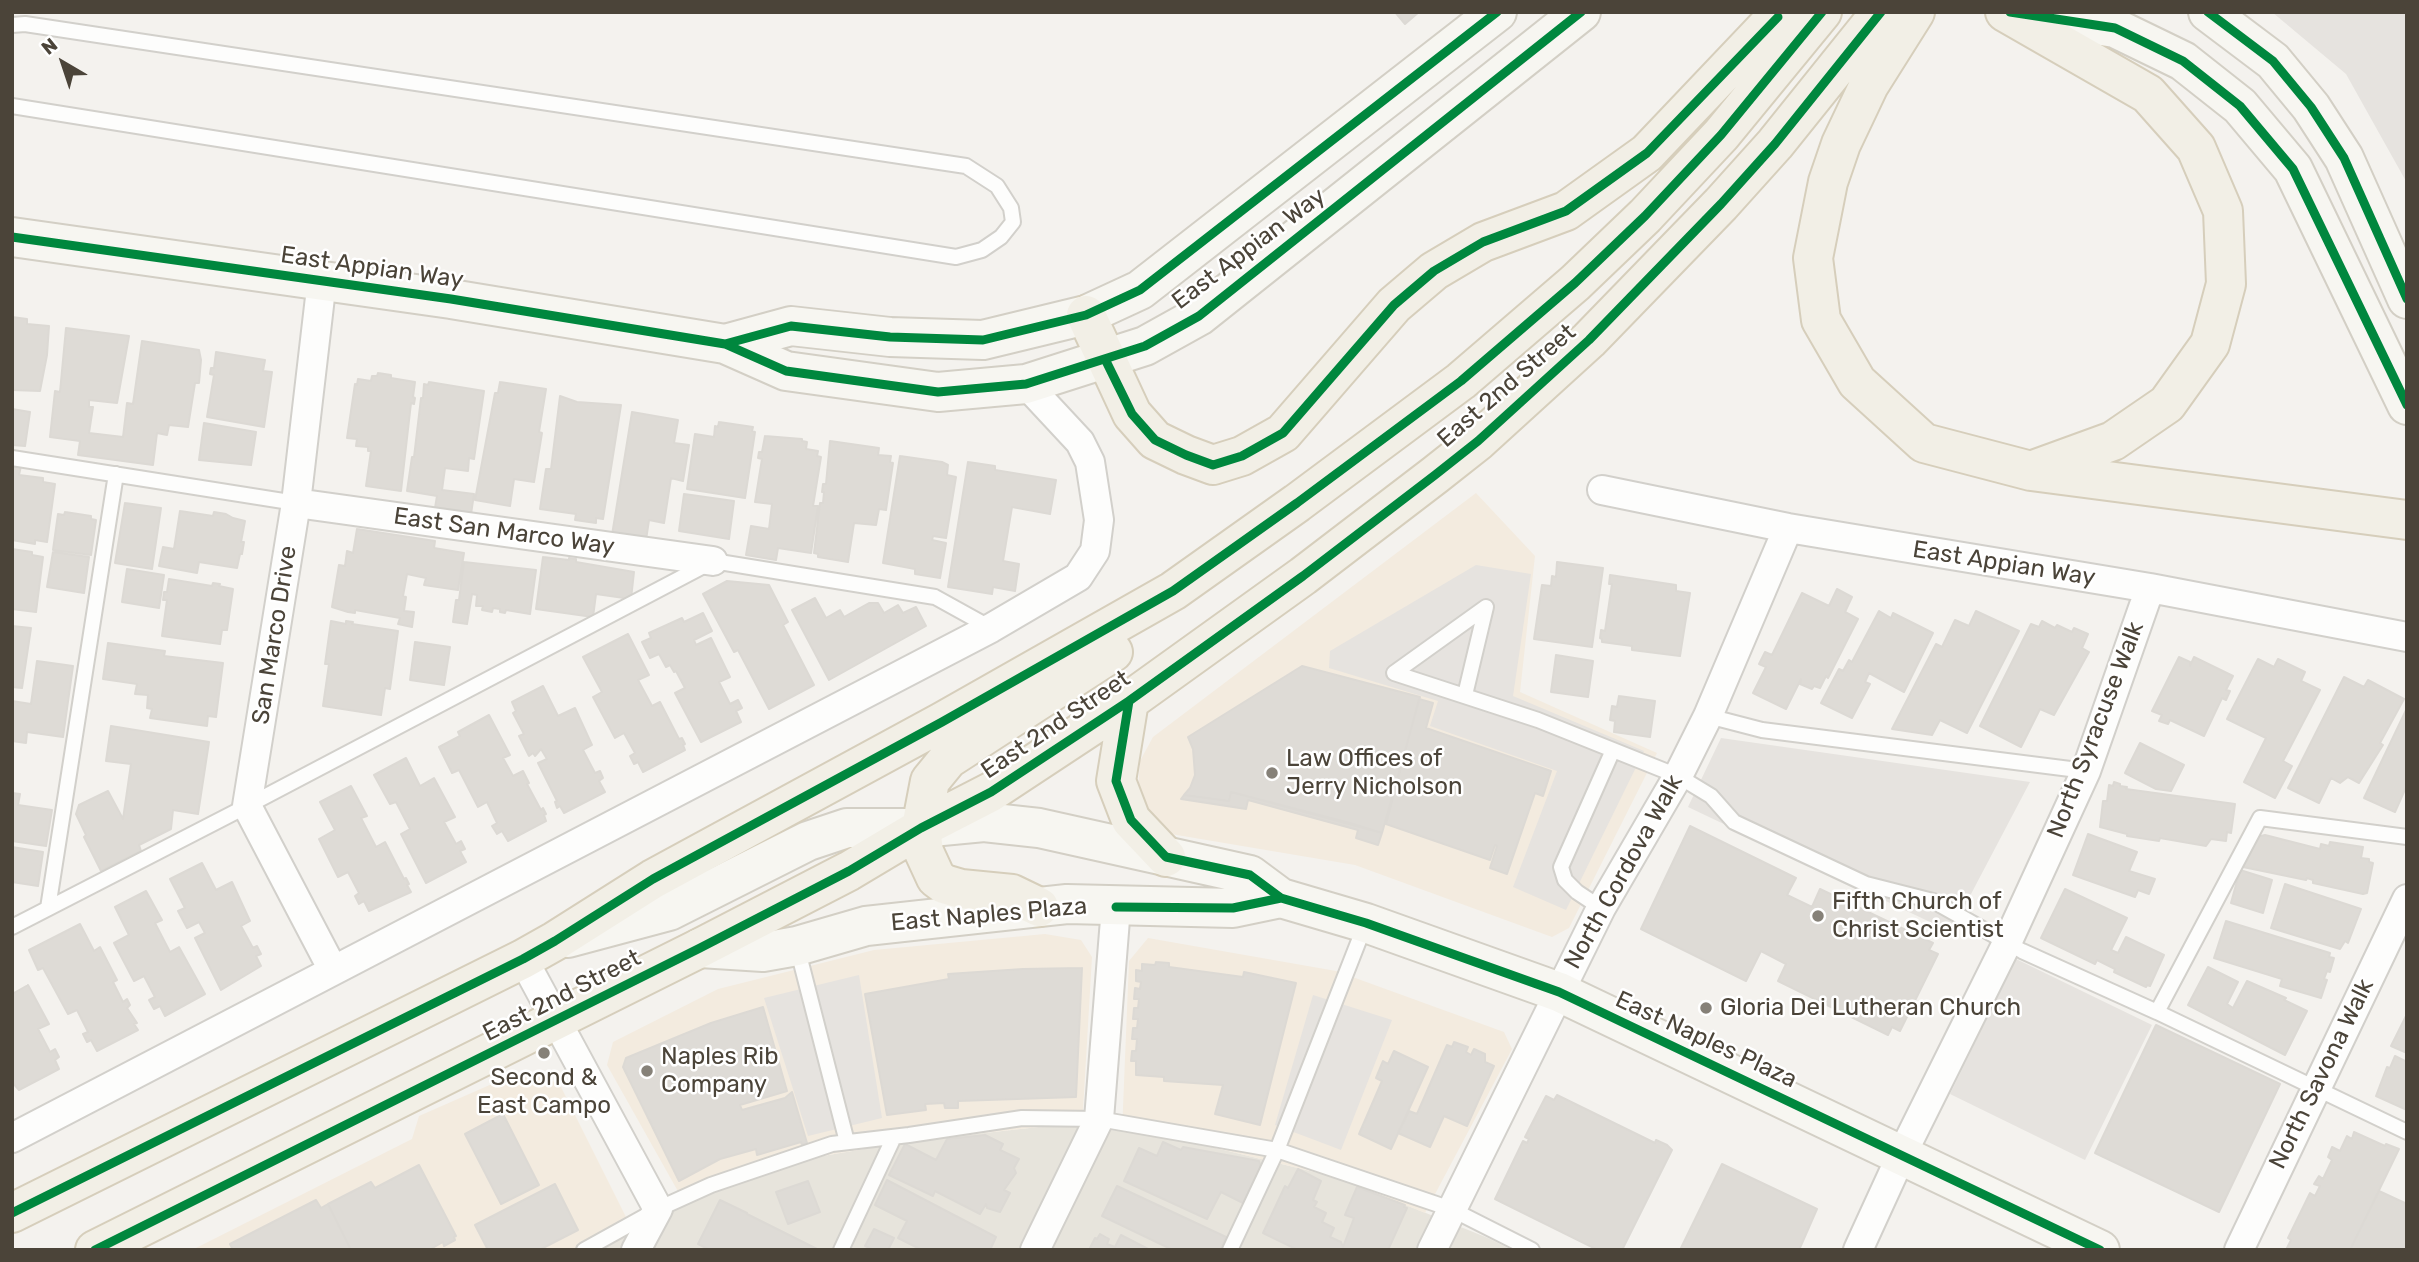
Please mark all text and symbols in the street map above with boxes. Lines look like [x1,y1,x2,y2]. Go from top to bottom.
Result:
north arrow [28,28,98,98]
text: N [37,33,62,60]
street label: East Appian Way [1167,182,1331,316]
street label: East Appian Way [279,241,465,295]
street label: East 2nd Street [1432,318,1582,454]
street label: East San Marco Way [392,502,616,562]
street label: East Appian Way [1911,535,2097,593]
street label: San Marco Drive [247,544,303,726]
street label: North Syracuse Walk [2041,618,2151,842]
street label: East 2nd Street [976,665,1136,785]
place label: Law Offices of Jerry Nicholson [1286,745,1463,801]
marker: Law Offices of Jerry Nicholson [1264,765,1280,781]
street label: North Cordova Walk [1559,770,1689,974]
place label: Fifth Church of Christ Scientist [1832,888,2004,944]
street label: East Naples Plaza [890,892,1088,938]
marker: Fifth Church of Christ Scientist [1810,908,1826,924]
street label: East 2nd Street [478,944,646,1048]
street label: North Savona Walk [2264,974,2380,1174]
street label: East Naples Plaza [1611,985,1801,1095]
place label: Gloria Dei Lutheran Church [1720,994,2021,1022]
marker: Gloria Dei Lutheran Church [1698,1000,1714,1016]
place label: Naples Rib Company [661,1043,778,1099]
marker: Second & East Campo [536,1045,552,1061]
marker: Naples Rib Company [639,1063,655,1079]
place label: Second & East Campo [477,1064,611,1120]

